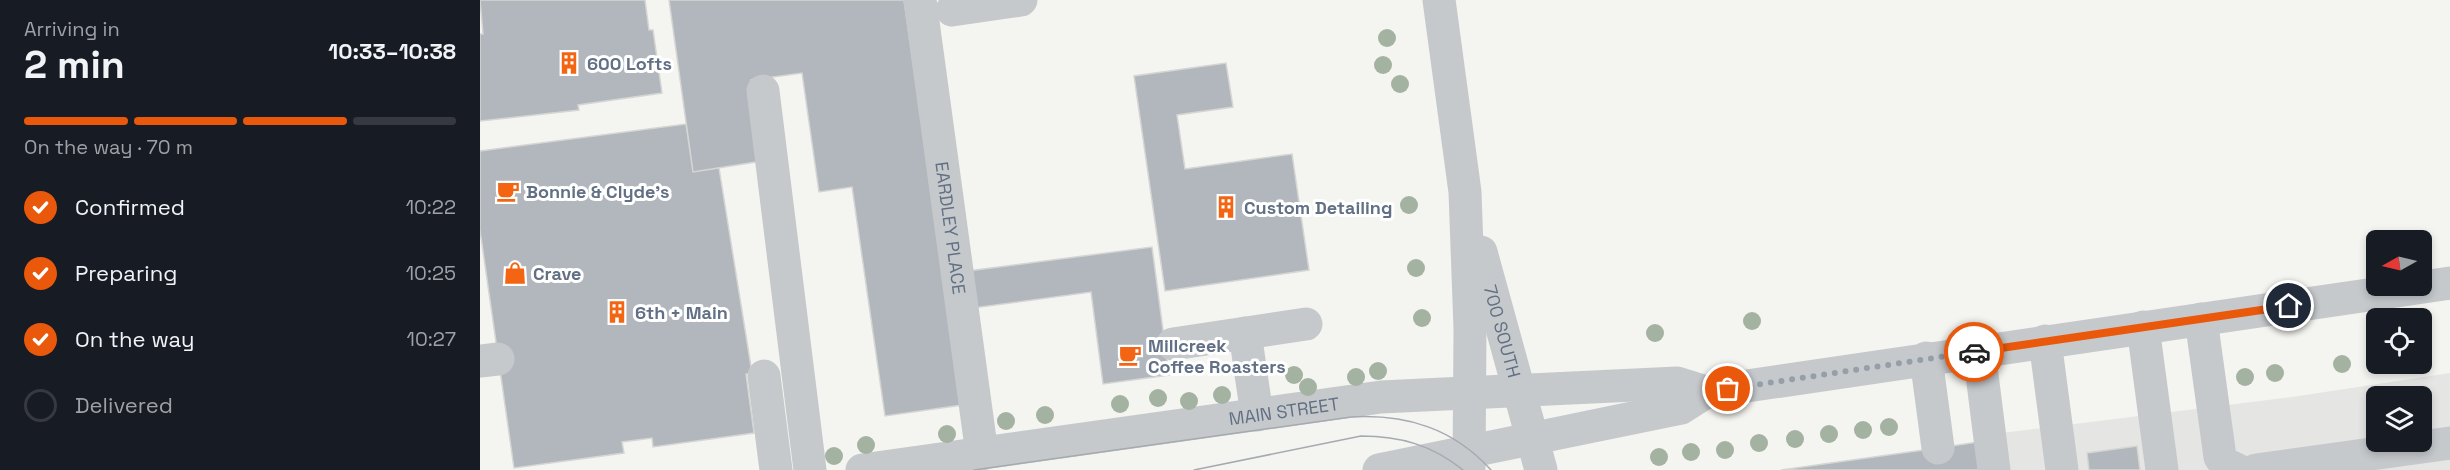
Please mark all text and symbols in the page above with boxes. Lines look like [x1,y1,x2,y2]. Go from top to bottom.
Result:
text: Arriving in [24,16,120,42]
text: 10:33–10:38 [328,37,456,65]
text: 2 min [24,40,125,89]
building icon: 600 Lofts [556,50,582,76]
place label: 600 Lofts [587,52,672,75]
text: On the way · 70 m [24,134,193,160]
street label: EARDLEY PLACE [931,160,972,296]
cafe icon: Bonnie & Clyde's [495,178,521,204]
place label: Bonnie & Clyde's [526,180,670,203]
icon: check [24,191,57,224]
text: Confirmed [75,193,185,221]
text: 10:22 [406,194,456,220]
building icon: Custom Detailing [1213,194,1239,220]
place label: Custom Detailing [1244,196,1392,219]
north arrow [2366,230,2432,296]
map controls [2366,230,2432,452]
icon: check [24,257,57,290]
text: Preparing [75,259,177,287]
text: 10:25 [406,260,456,286]
shop icon: Crave [502,260,528,286]
place label: Crave [533,262,581,285]
pin [2263,280,2314,331]
street label: 700 SOUTH [1479,282,1526,380]
icon: home [2272,289,2305,322]
building icon: 6th + Main [604,299,630,325]
place label: 6th + Main [635,301,728,324]
button: locate [2366,308,2432,374]
courier [1944,322,2004,382]
icon: check [24,323,57,356]
text: On the way [75,325,194,353]
text: 10:27 [407,326,456,352]
place label: Millcreek Coffee Roasters [1148,334,1286,378]
icon: car [1958,336,1991,369]
cafe icon: Millcreek Coffee Roasters [1117,342,1143,368]
pin [1702,363,1753,414]
icon: bag [1711,372,1744,405]
button: layers [2366,386,2432,452]
text: Delivered [75,391,173,419]
street label: MAIN STREET [1227,391,1341,430]

